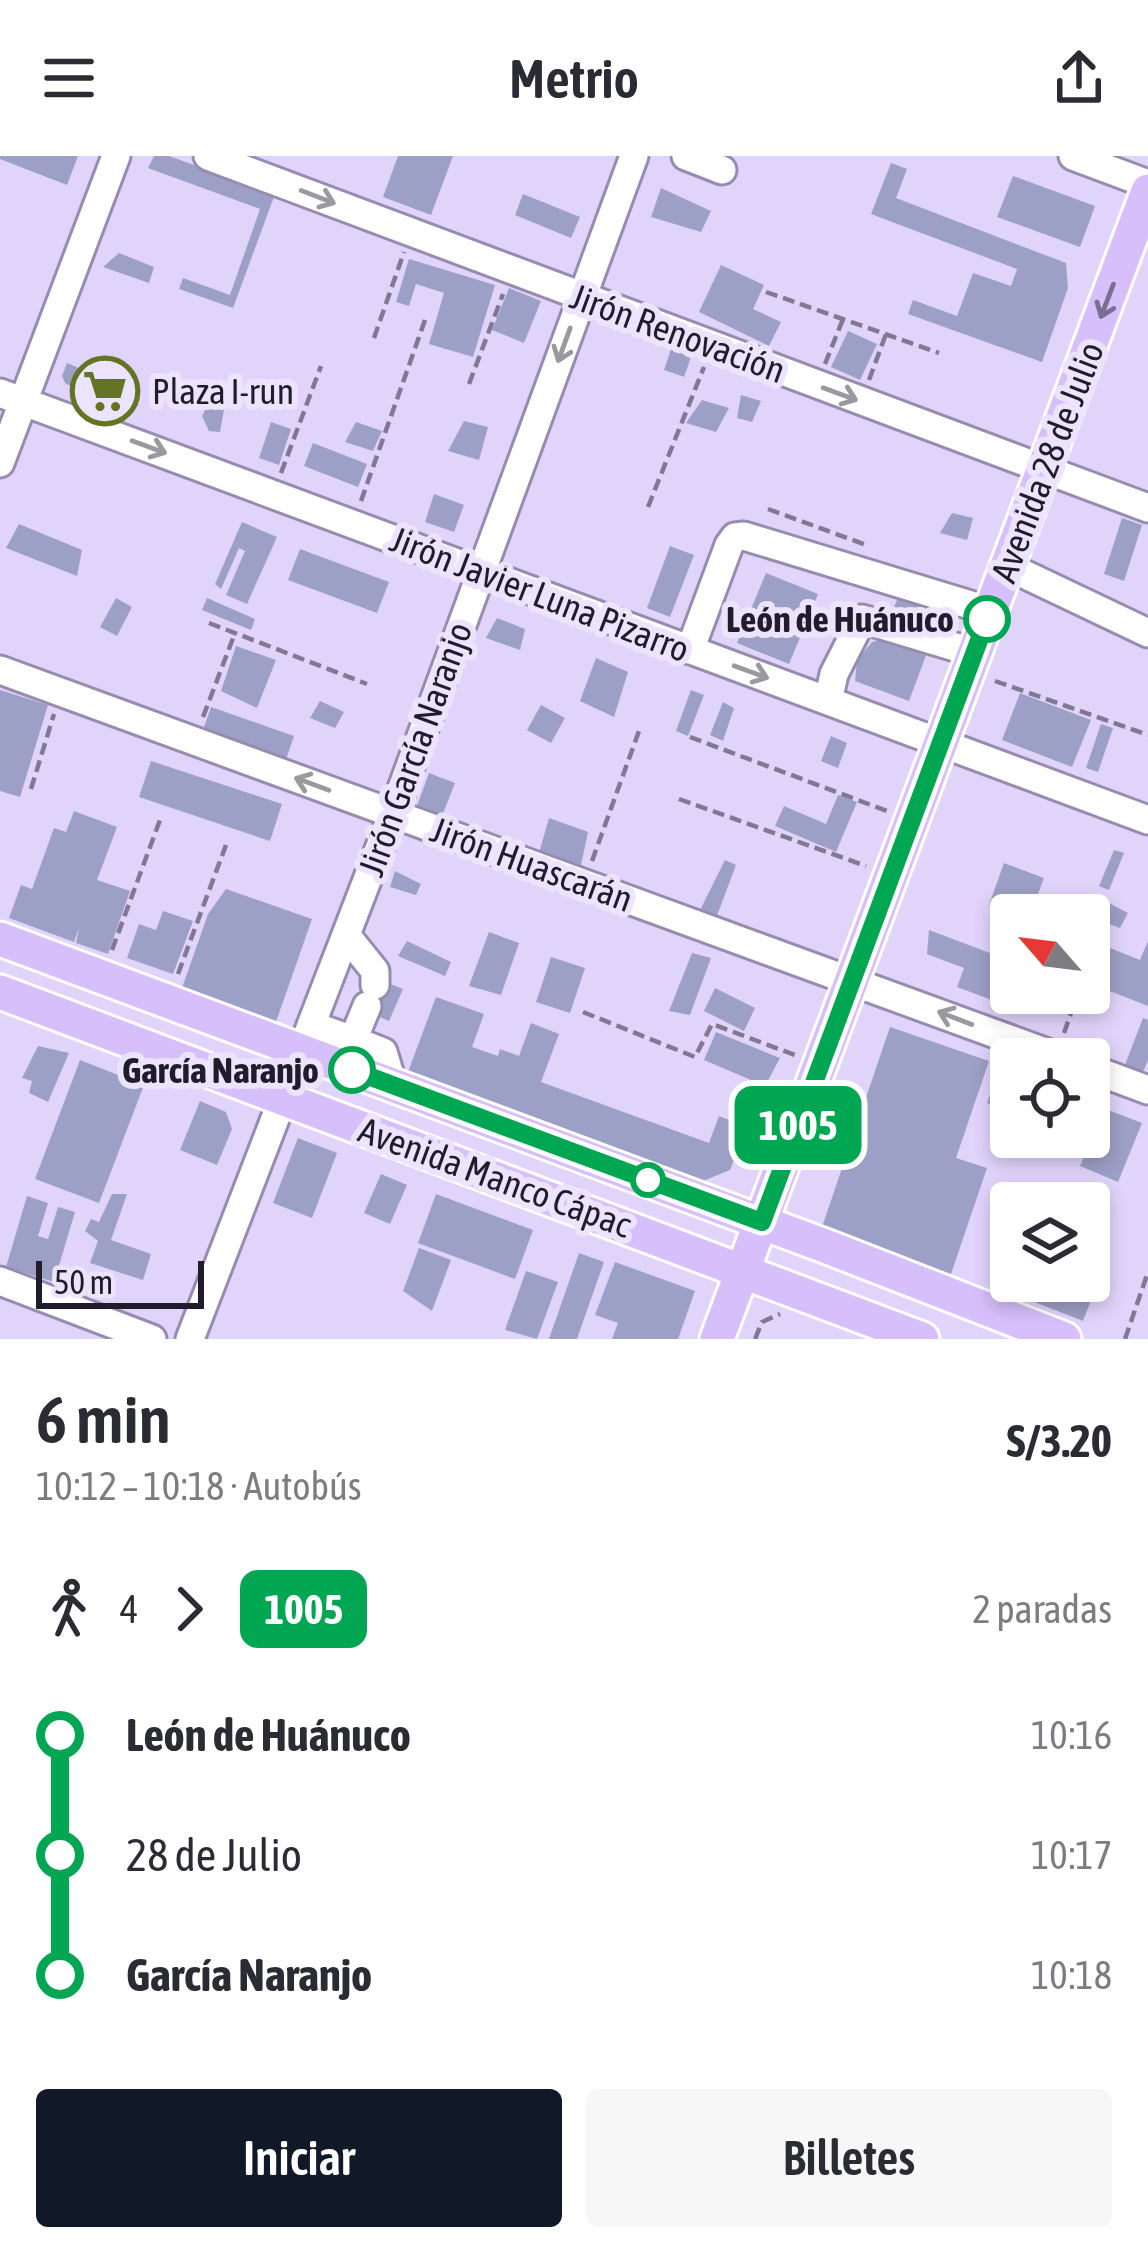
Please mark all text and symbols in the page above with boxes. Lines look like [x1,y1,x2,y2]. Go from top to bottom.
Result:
icon: menu [36,45,102,111]
icon: share [1046,45,1112,111]
text: Metrio [509,48,639,109]
one-way arrow [298,188,335,210]
street label: Jirón Renovación [565,275,791,391]
one-way arrow [1095,281,1116,318]
one-way arrow [552,325,574,362]
street label: Avenida 28 de Julio [982,336,1112,588]
supermarket icon: Plaza I-run [70,356,140,426]
place label: Plaza I-run [152,370,294,412]
one-way arrow [821,384,858,406]
one-way arrow [130,438,167,460]
street label: Jirón Javier Luna Pizarro [385,518,695,670]
marker: León de Huánuco [965,597,1009,641]
place label: León de Huánuco [726,598,954,640]
street label: Jirón García Naranjo [350,616,480,882]
one-way arrow [731,663,768,685]
one-way arrow [294,772,331,793]
street label: Jirón Huascarán [425,808,639,920]
north arrow [990,894,1110,1014]
map controls [990,894,1110,1302]
one-way arrow [937,1006,974,1027]
button: locate [990,1038,1110,1158]
marker: García Naranjo [330,1048,374,1092]
place label: García Naranjo [122,1049,319,1091]
line badge: 1005 [714,1086,882,1164]
text: 1005 [759,1101,837,1149]
street label: Avenida Manco Cápac [353,1108,637,1246]
unlabelled marker [632,1164,664,1196]
button: layers [990,1182,1110,1302]
scale bar [36,1255,204,1308]
text: 50 m [54,1263,113,1301]
text: 6 min [36,1381,171,1457]
text: S/3.20 [1006,1415,1112,1467]
text: 10:12 – 10:18 · Autobús [36,1464,362,1508]
icon: walk [36,1576,102,1642]
icon: forward [156,1576,222,1642]
text: 1005 [264,1585,343,1633]
text: 4 [120,1587,138,1631]
text: 2 paradas [972,1587,1112,1631]
text: León de Huánuco [126,1709,411,1761]
text: 10:16 [1031,1713,1112,1757]
text: 28 de Julio [126,1829,302,1881]
text: 10:17 [1031,1833,1112,1877]
text: García Naranjo [126,1949,372,2001]
text: 10:18 [1031,1953,1112,1997]
button: Iniciar [36,2089,562,2227]
button: Billetes [586,2089,1112,2227]

